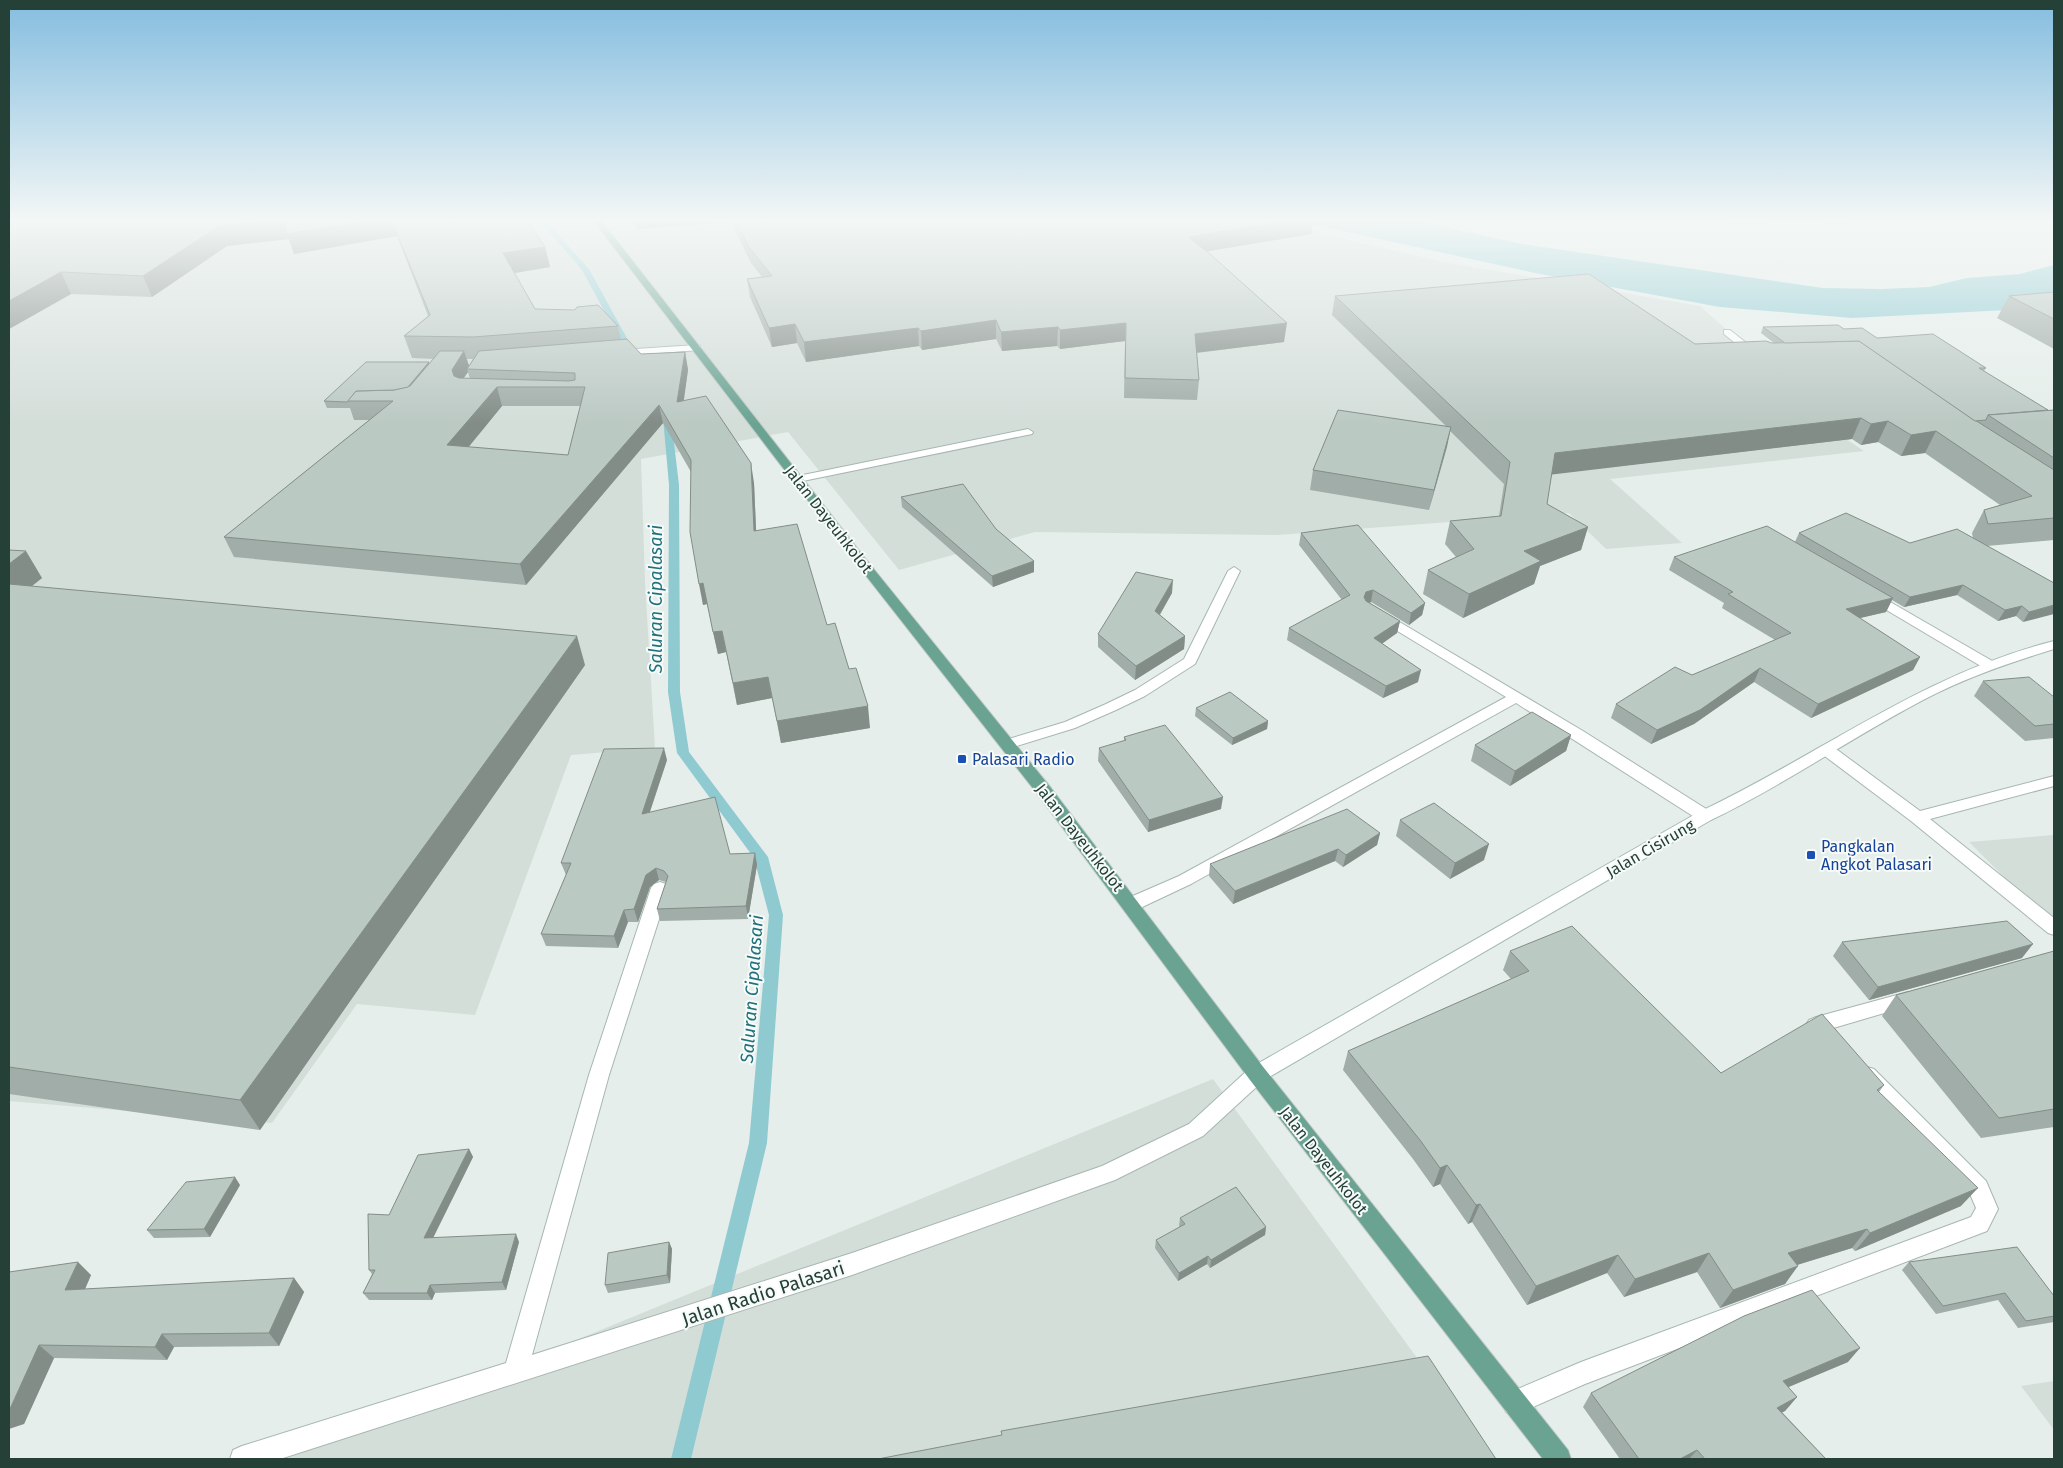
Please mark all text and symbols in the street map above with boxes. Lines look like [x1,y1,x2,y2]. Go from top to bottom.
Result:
street label: Jalan Dayeuhkolot [781,462,877,577]
water label: Saluran Cipalasari [645,525,667,674]
place label: Palasari Radio [972,750,1075,769]
marker: Palasari Radio [956,753,968,765]
street label: Jalan Dayeuhkolot [1032,780,1128,895]
street label: Jalan Cisirung [1603,815,1698,881]
place label: Pangkalan Angkot Palasari [1821,837,1932,874]
marker: Pangkalan Angkot Palasari [1805,849,1817,861]
water label: Saluran Cipalasari [736,914,768,1065]
street label: Jalan Dayeuhkolot [1276,1103,1372,1218]
street label: Jalan Radio Palasari [679,1256,847,1331]

